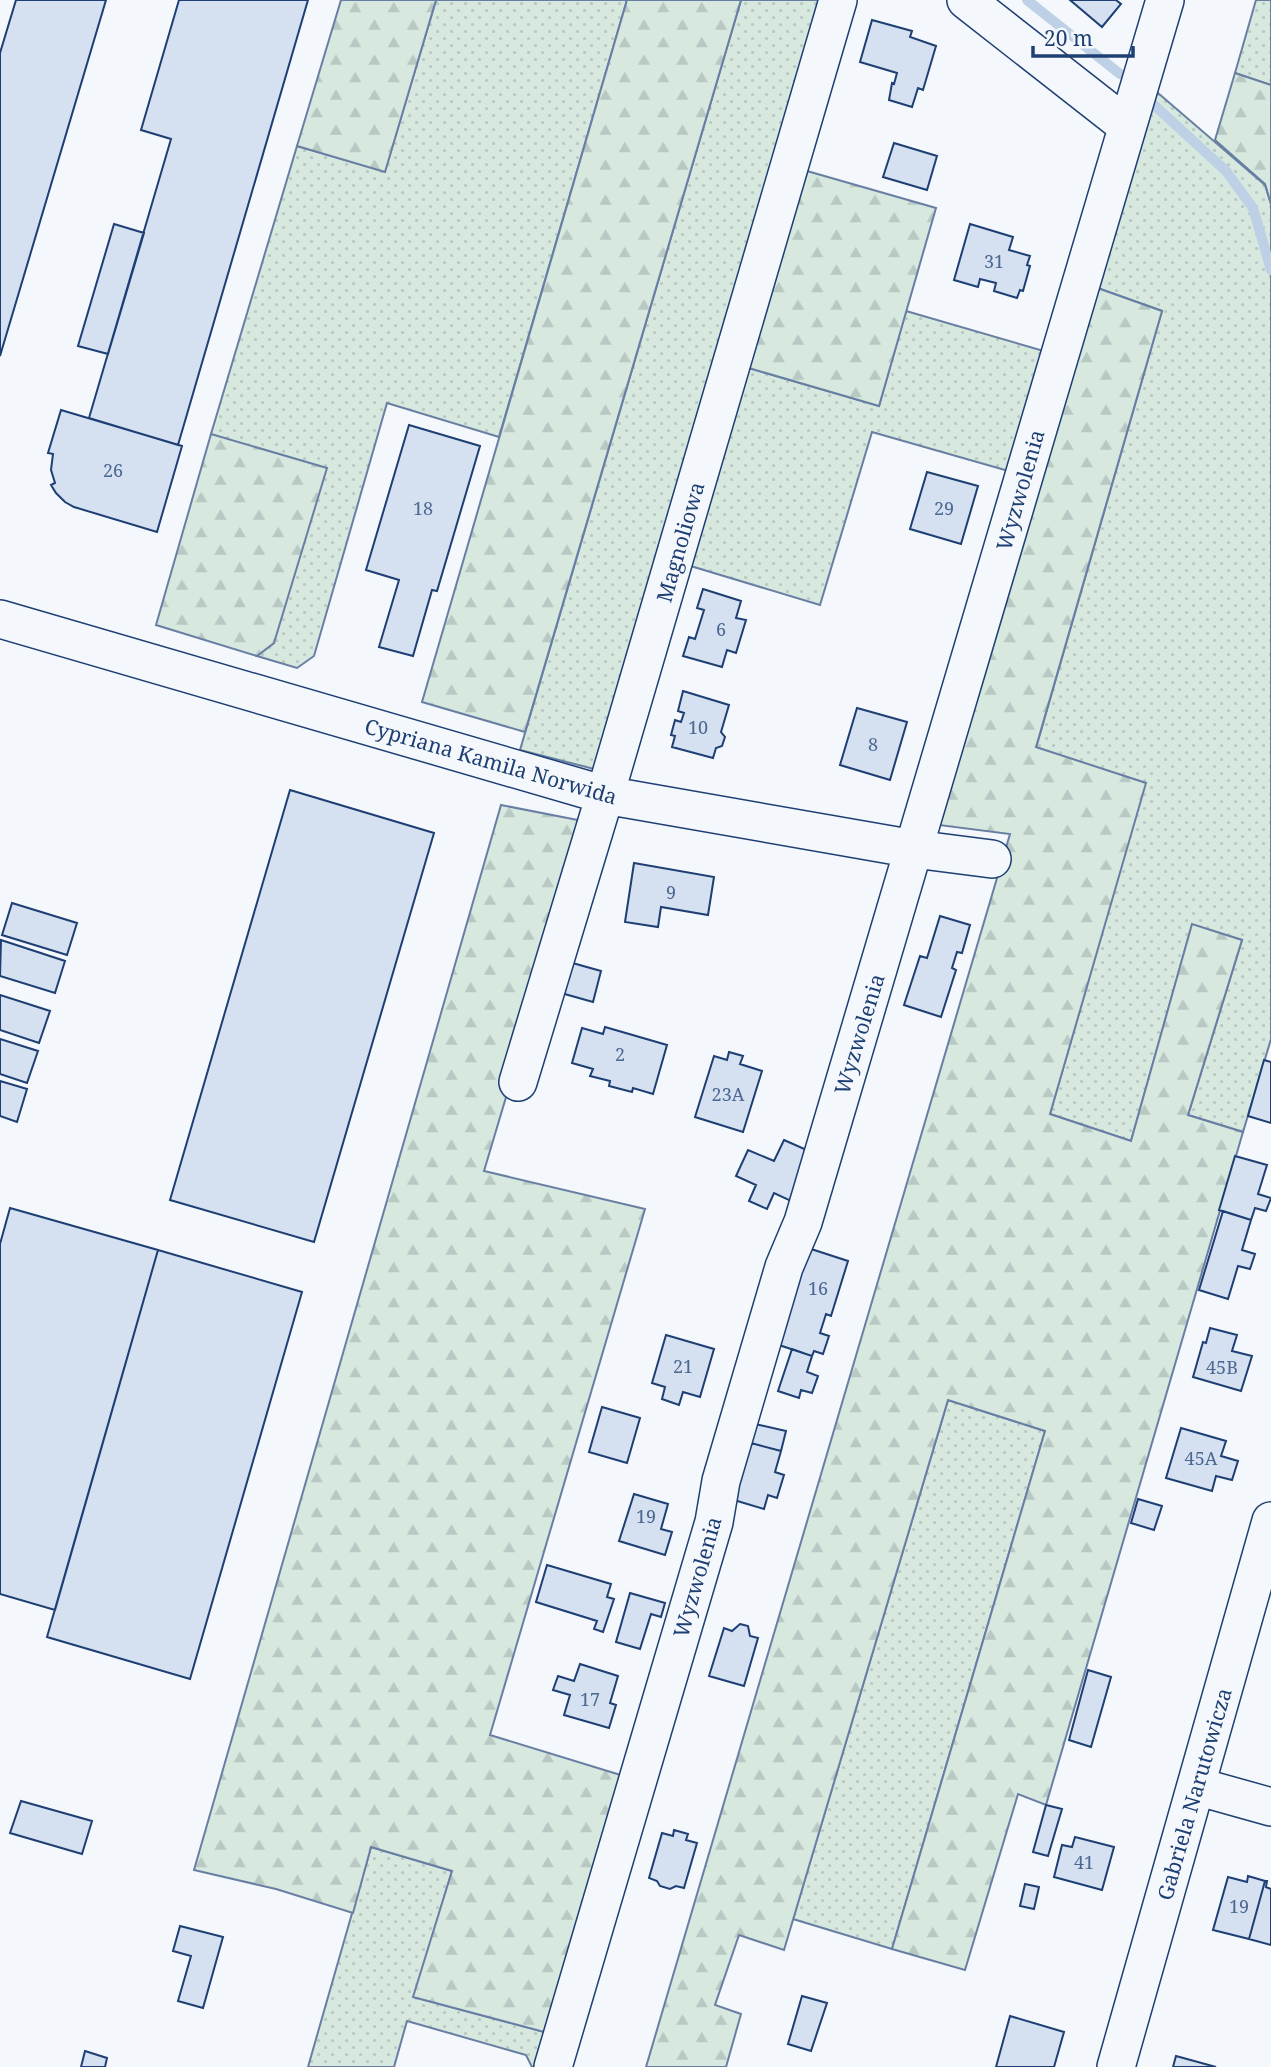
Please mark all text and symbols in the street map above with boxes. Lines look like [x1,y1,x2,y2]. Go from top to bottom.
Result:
scale bar [1033,14,1133,58]
text: 20 m [1044,24,1093,52]
house number: 31 [984,249,1004,273]
street label: Wyzwolenia [989,426,1051,554]
house number: 26 [103,458,123,482]
street label: Magnoliowa [649,479,711,605]
house number: 18 [413,496,433,520]
house number: 29 [934,496,954,520]
house number: 6 [716,617,726,641]
street label: Cypriana Kamila Norwida [362,712,620,810]
house number: 10 [688,715,708,739]
house number: 8 [868,732,878,756]
house number: 9 [666,880,676,904]
street label: Wyzwolenia [827,970,891,1098]
house number: 2 [615,1042,625,1066]
house number: 23A [712,1082,745,1106]
house number: 16 [808,1276,828,1300]
house number: 21 [673,1354,693,1378]
house number: 45B [1206,1355,1238,1379]
house number: 45A [1185,1446,1218,1470]
house number: 19 [636,1504,656,1528]
street label: Wyzwolenia [666,1513,728,1641]
street label: Gabriela Narutowicza [1150,1685,1238,1903]
house number: 17 [580,1687,600,1711]
house number: 41 [1074,1850,1094,1874]
house number: 19 [1229,1894,1249,1918]

